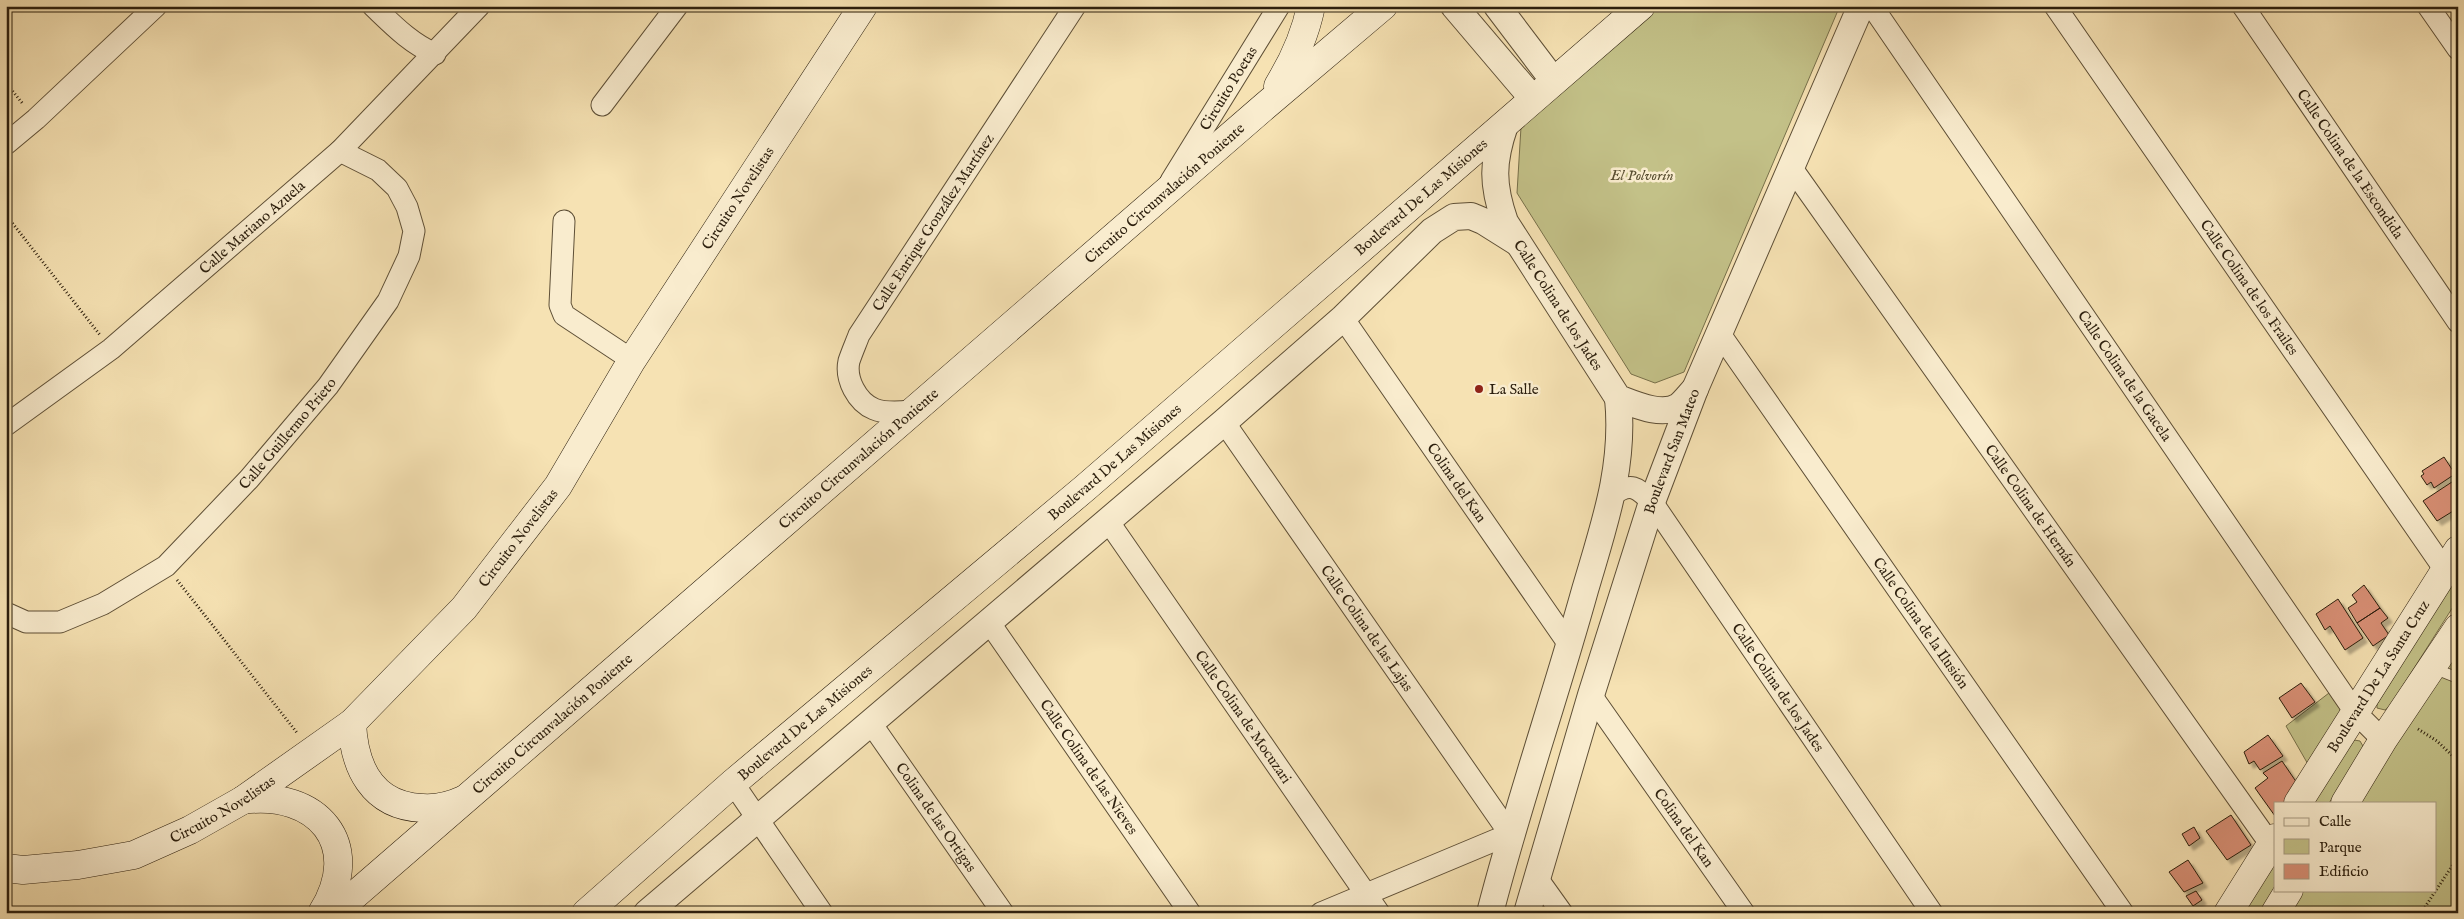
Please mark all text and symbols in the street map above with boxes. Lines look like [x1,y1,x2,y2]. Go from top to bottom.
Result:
street label: Circuito Poetas [1196,43,1262,134]
street label: Calle Colina de la Escondida [2292,86,2408,243]
street label: Circuito Circunvalación Poniente [1081,119,1249,268]
street label: Calle Enrique González Martínez [868,130,999,315]
street label: Boulevard De Las Misiones [1351,134,1492,260]
street label: Circuito Novelistas [698,143,779,253]
park label: El Polvorín [1609,166,1674,185]
street label: Calle Mariano Azuela [195,176,310,278]
street label: Calle Colina de los Frailes [2196,216,2303,359]
street label: Calle Colina de los Jades [1509,236,1607,374]
street label: Calle Colina de la Gacela [2073,307,2176,446]
street label: Calle Guillermo Prieto [235,374,341,494]
place label: La Salle [1489,380,1539,399]
marker: La Salle [1473,383,1485,395]
street label: Circuito Circunvalación Poniente [775,384,943,533]
street label: Boulevard San Mateo [1640,386,1704,516]
street label: Boulevard De Las Misiones [1044,400,1186,525]
street label: Colina del Kan [1422,439,1490,526]
street label: Calle Colina de Hernán [1980,441,2080,571]
street label: Circuito Novelistas [475,485,562,591]
street label: Calle Colina de la Ilusión [1868,554,1973,693]
street label: Calle Colina de las Lajas [1316,561,1417,696]
street label: Boulevard De La Santa Cruz [2323,596,2434,756]
street label: Calle Colina de los Jades [1727,620,1828,756]
street label: Calle Colina de Mocuzari [1190,647,1296,787]
street label: Circuito Circunvalación Poniente [469,649,637,799]
street label: Boulevard De Las Misiones [734,661,876,785]
street label: Calle Colina de las Nieves [1035,696,1142,838]
street label: Colina de las Ortigas [891,759,981,876]
street label: Circuito Novelistas [167,771,279,848]
street label: Colina del Kan [1649,785,1718,871]
legend [2274,802,2436,892]
text: Calle [2319,812,2351,831]
text: Parque [2319,838,2362,857]
text: Edificio [2319,862,2369,881]

